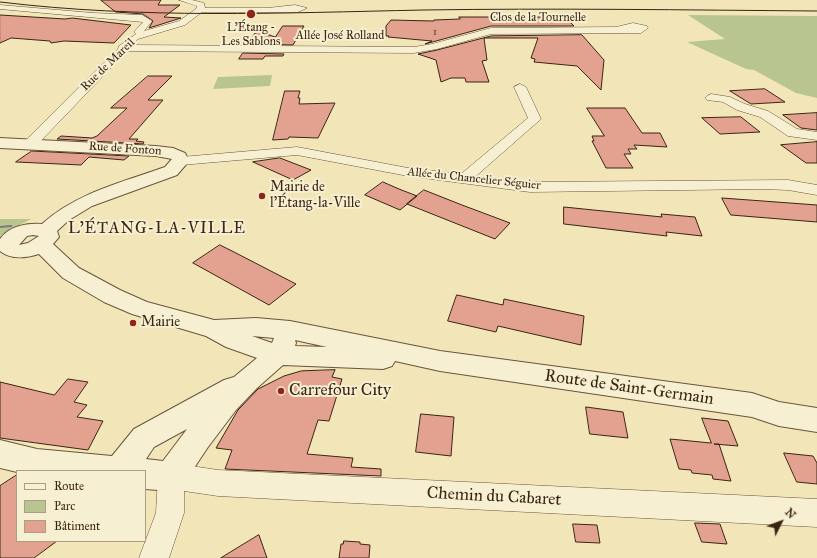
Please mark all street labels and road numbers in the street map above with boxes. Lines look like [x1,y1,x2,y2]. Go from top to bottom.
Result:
street label: Clos de la Tournelle [490,11,586,25]
street label: Allée José Rolland [296,29,384,43]
street label: Rue de Mareil [78,36,138,94]
street label: Rue de Fonton [88,139,162,159]
street label: Allée du Chancelier Séguier [407,165,541,193]
street label: Route de Saint-Germain [543,366,715,410]
street label: Chemin du Cabaret [426,483,562,511]

